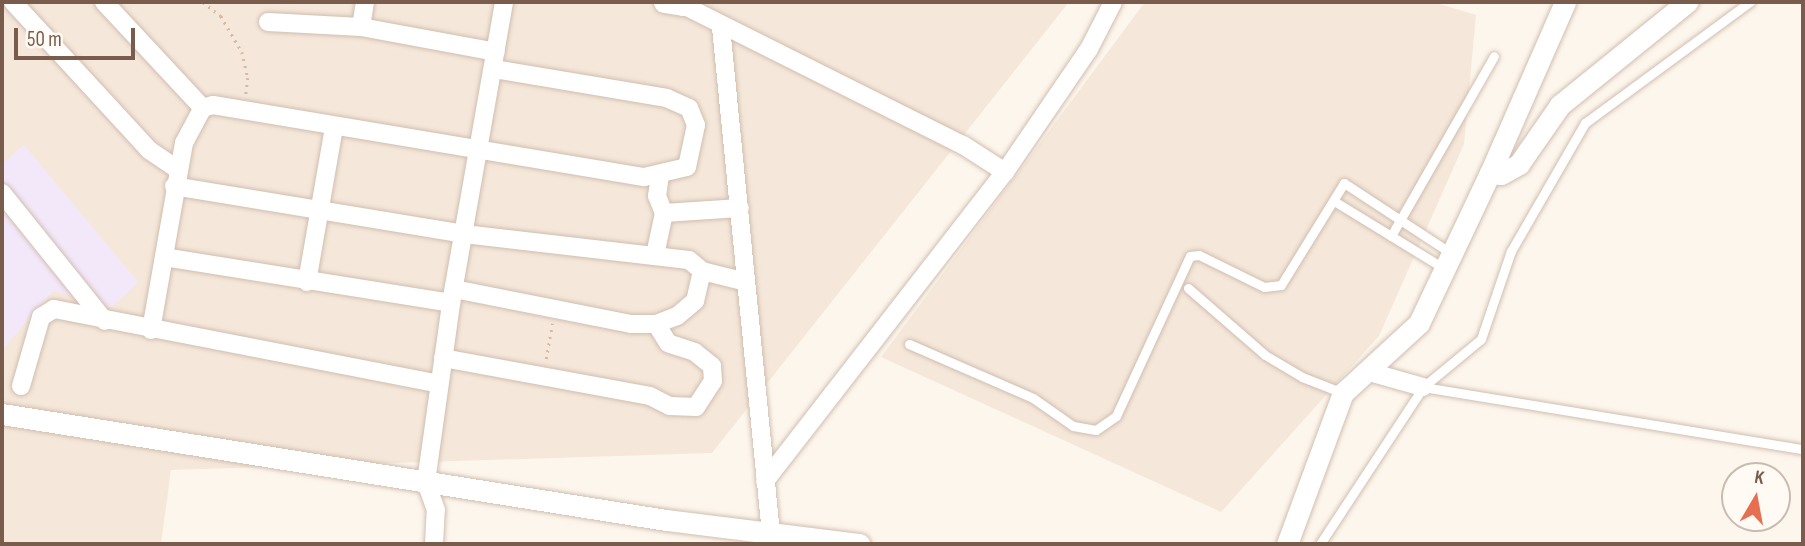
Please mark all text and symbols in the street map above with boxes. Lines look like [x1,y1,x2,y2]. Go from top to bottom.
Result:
scale bar [18,14,138,58]
text: 50 m [27,27,62,52]
north arrow [1721,462,1791,532]
text: K [1753,466,1766,490]

